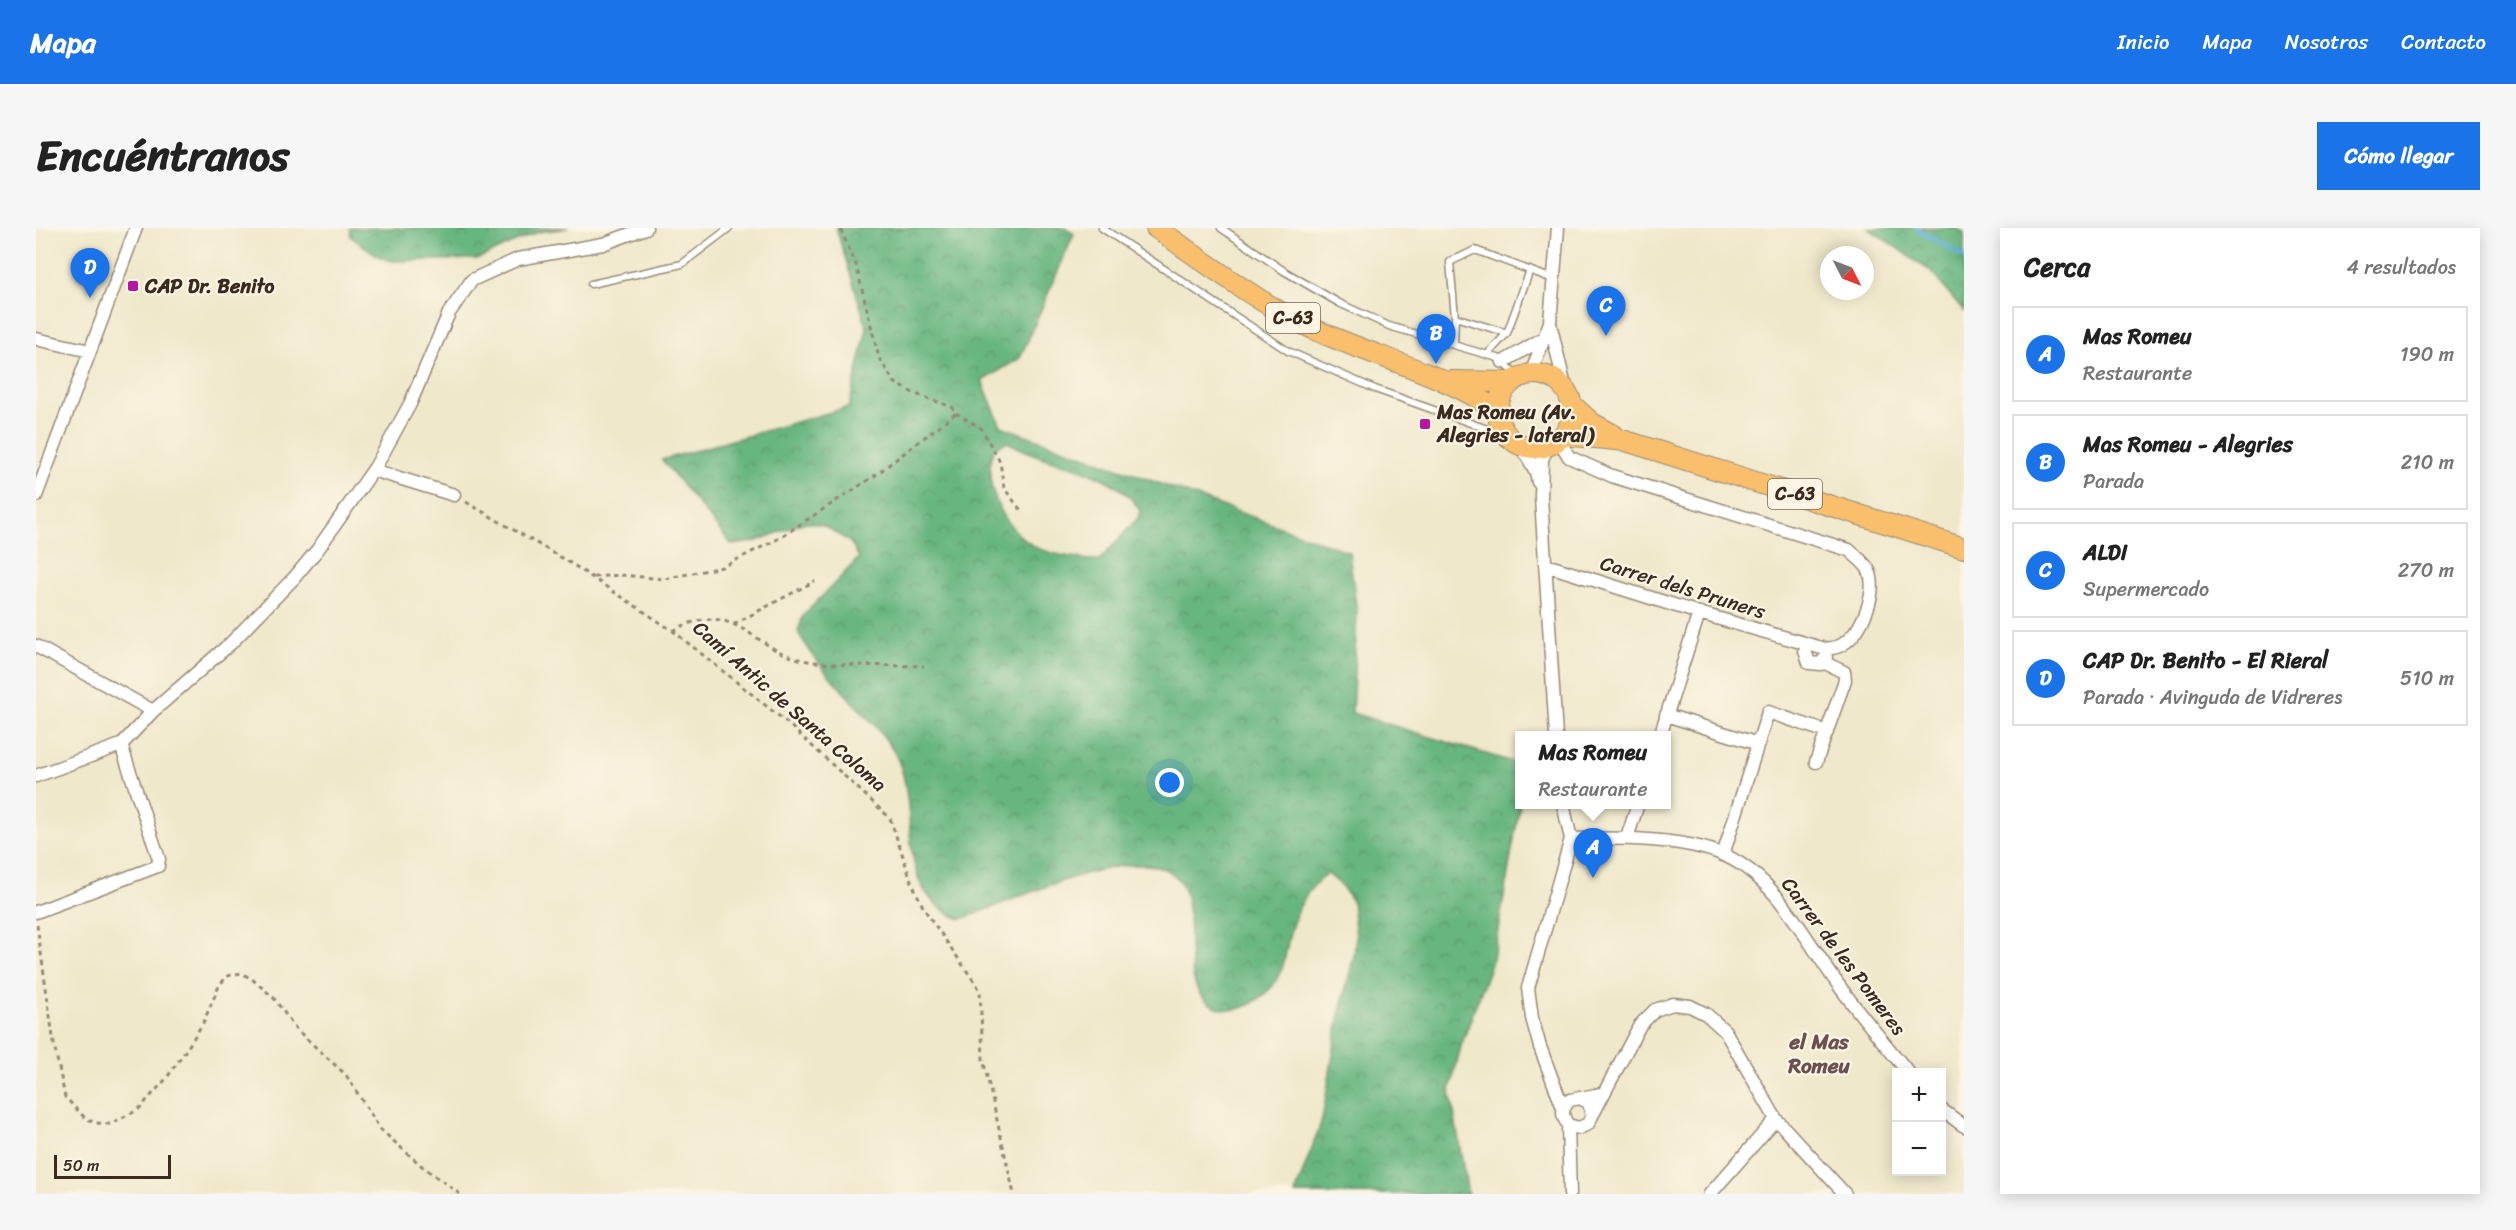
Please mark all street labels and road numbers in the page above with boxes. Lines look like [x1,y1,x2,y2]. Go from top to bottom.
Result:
road number: C-63 [1266,303,1320,333]
road number: C-63 [1768,479,1822,509]
street label: Carrer dels Pruners [1596,546,1771,630]
street label: Camí Antic de Santa Coloma [684,612,895,801]
street label: Carrer de les Pomeres [1772,869,1916,1044]

